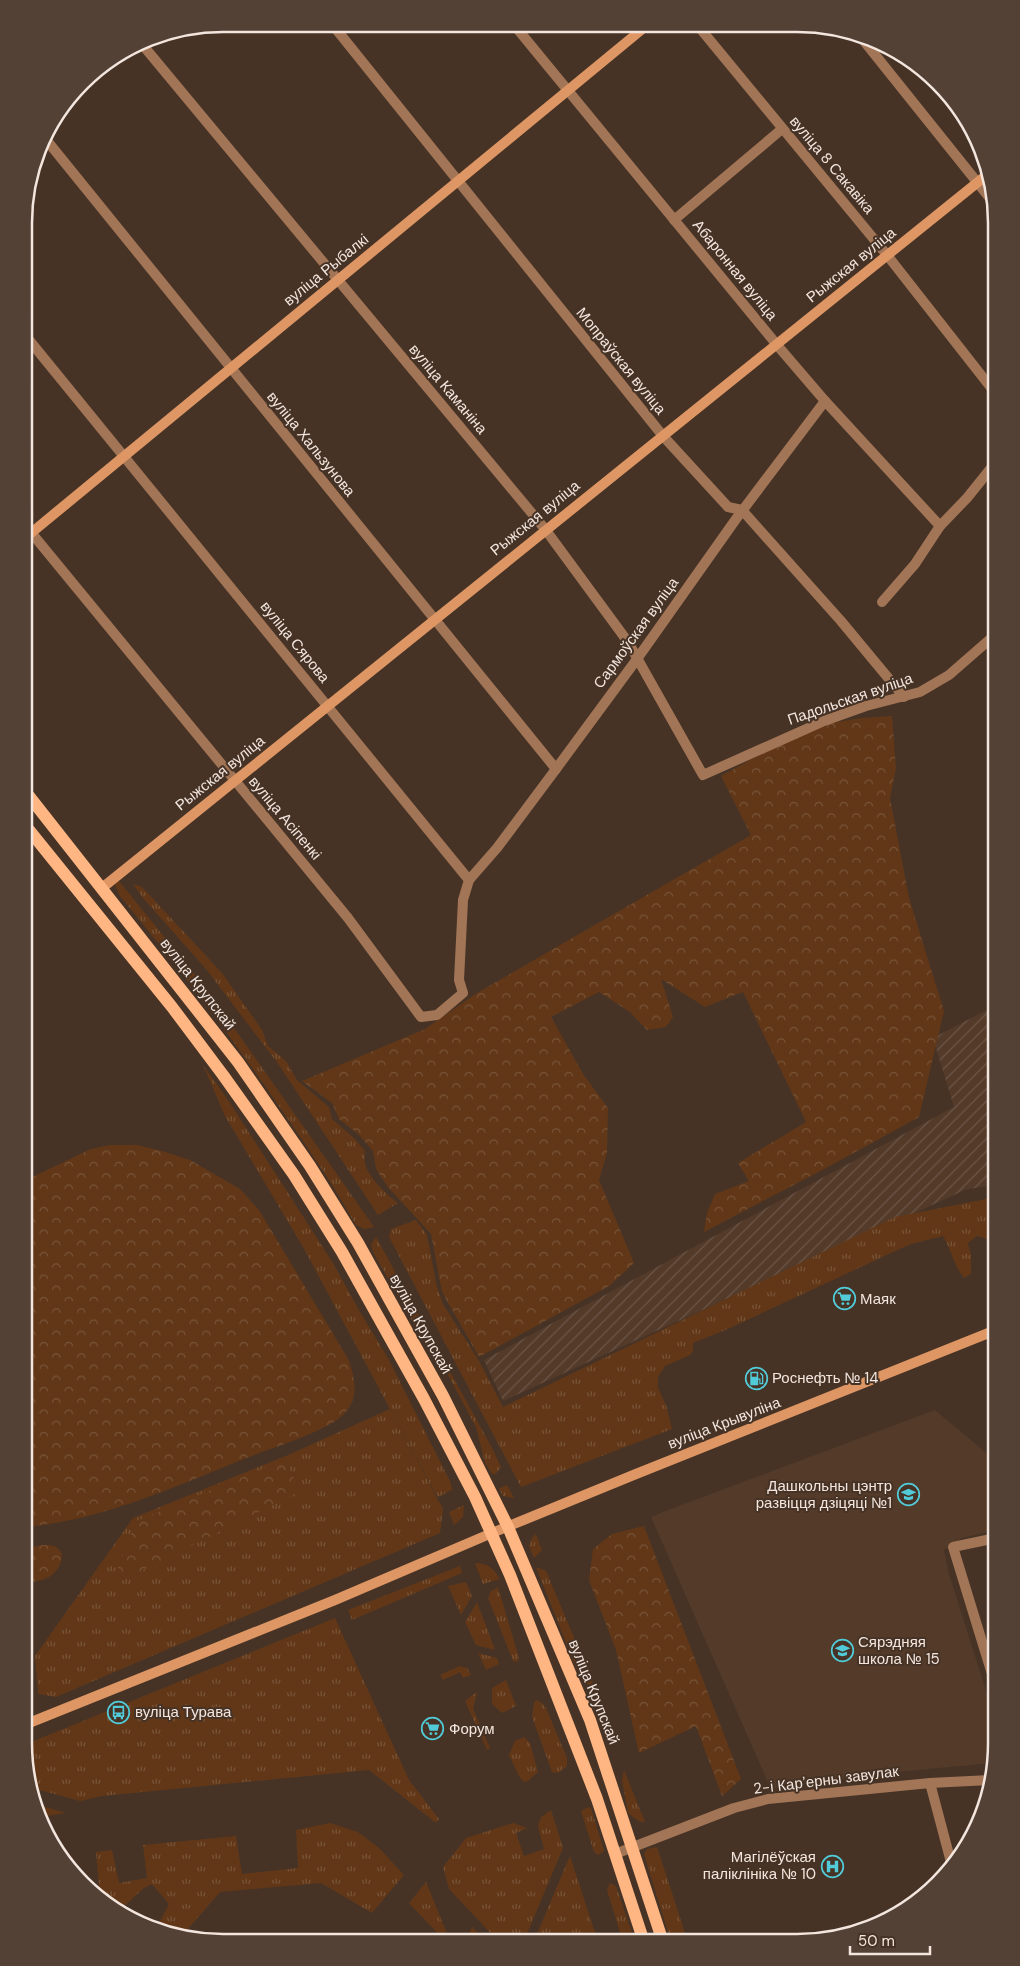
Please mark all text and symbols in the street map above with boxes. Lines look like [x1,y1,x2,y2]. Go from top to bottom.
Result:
street label: вуліца 8 Сакавіка [785,112,879,219]
street label: Абаронная вуліца [688,215,782,325]
street label: Рыжская вуліца [802,222,900,307]
street label: вуліца Рыбалкі [279,230,373,310]
street label: Мопраўская вуліца [572,303,671,419]
street label: вуліца Каманіна [404,340,492,439]
street label: вуліца Хальзунова [262,387,360,501]
street label: Рыжская вуліца [486,475,584,560]
street label: Сармоўская вуліца [589,573,683,692]
street label: вуліца Сярова [256,597,335,688]
street label: Падольская вуліца [785,668,916,730]
street label: Рыжская вуліца [171,730,269,815]
street label: вуліца Асіпенкі [244,772,326,864]
street label: вуліца Крупскай [156,934,240,1034]
street label: вуліца Крупскай [385,1270,457,1378]
supermarket icon: Маяк [832,1287,856,1311]
place label: Маяк [860,1289,896,1309]
fuel station icon: Роснефть № 14 [744,1366,768,1390]
place label: Роснефть № 14 [772,1368,878,1388]
street label: вуліца Крывуліна [665,1392,784,1454]
place label: Дашкольны цэнтр развіцця дзіцяці №1 [756,1476,892,1513]
school or university icon: Дашкольны цэнтр развіцця дзіцяці №1 [896,1483,920,1507]
place label: Сярэдняя школа № 15 [858,1632,940,1669]
street label: вуліца Крупскай [564,1637,624,1747]
school or university icon: Сярэдняя школа № 15 [830,1639,854,1663]
bus stop icon: вуліца Турава [107,1700,131,1724]
place label: вуліца Турава [135,1702,232,1722]
supermarket icon: Форум [421,1717,445,1741]
place label: Форум [449,1719,495,1739]
street label: 2-і Карʼерны завулак [752,1761,900,1799]
place label: Магілёўская паліклініка № 10 [703,1847,816,1884]
hospital icon: Магілёўская паліклініка № 10 [820,1854,844,1878]
scale bar [850,1924,930,1956]
text: 50 m [858,1931,895,1951]

